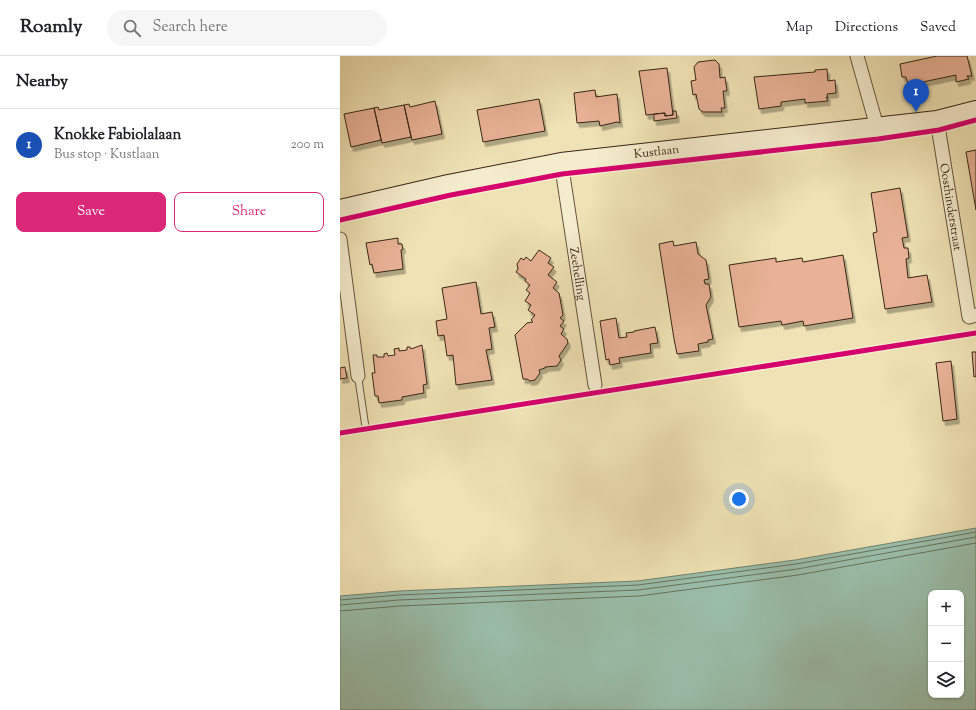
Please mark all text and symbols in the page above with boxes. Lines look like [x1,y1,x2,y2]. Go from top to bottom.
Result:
search box [107,10,387,46]
text: Roamly [20,14,83,41]
icon: search [121,17,143,39]
text: Search here [153,17,228,38]
text: Map [786,18,813,38]
text: Directions [835,18,898,38]
text: Saved [920,18,956,38]
text: Nearby [16,70,68,94]
pin: 1 [903,79,929,112]
text: Knokke Fabiolalaan [54,125,181,146]
text: 1 [27,136,31,154]
text: 200 m [291,136,324,154]
street label: Kustlaan [633,141,680,164]
text: Bus stop · Kustlaan [54,146,159,164]
street label: Oosthinderstraat [934,162,966,252]
button: Save [16,192,166,232]
button: Share [174,192,324,232]
street label: Zeehelling [564,246,590,302]
your location [729,489,749,509]
map controls [928,590,964,698]
button: + [928,590,964,626]
button: − [928,626,964,662]
button: layers [928,662,964,698]

